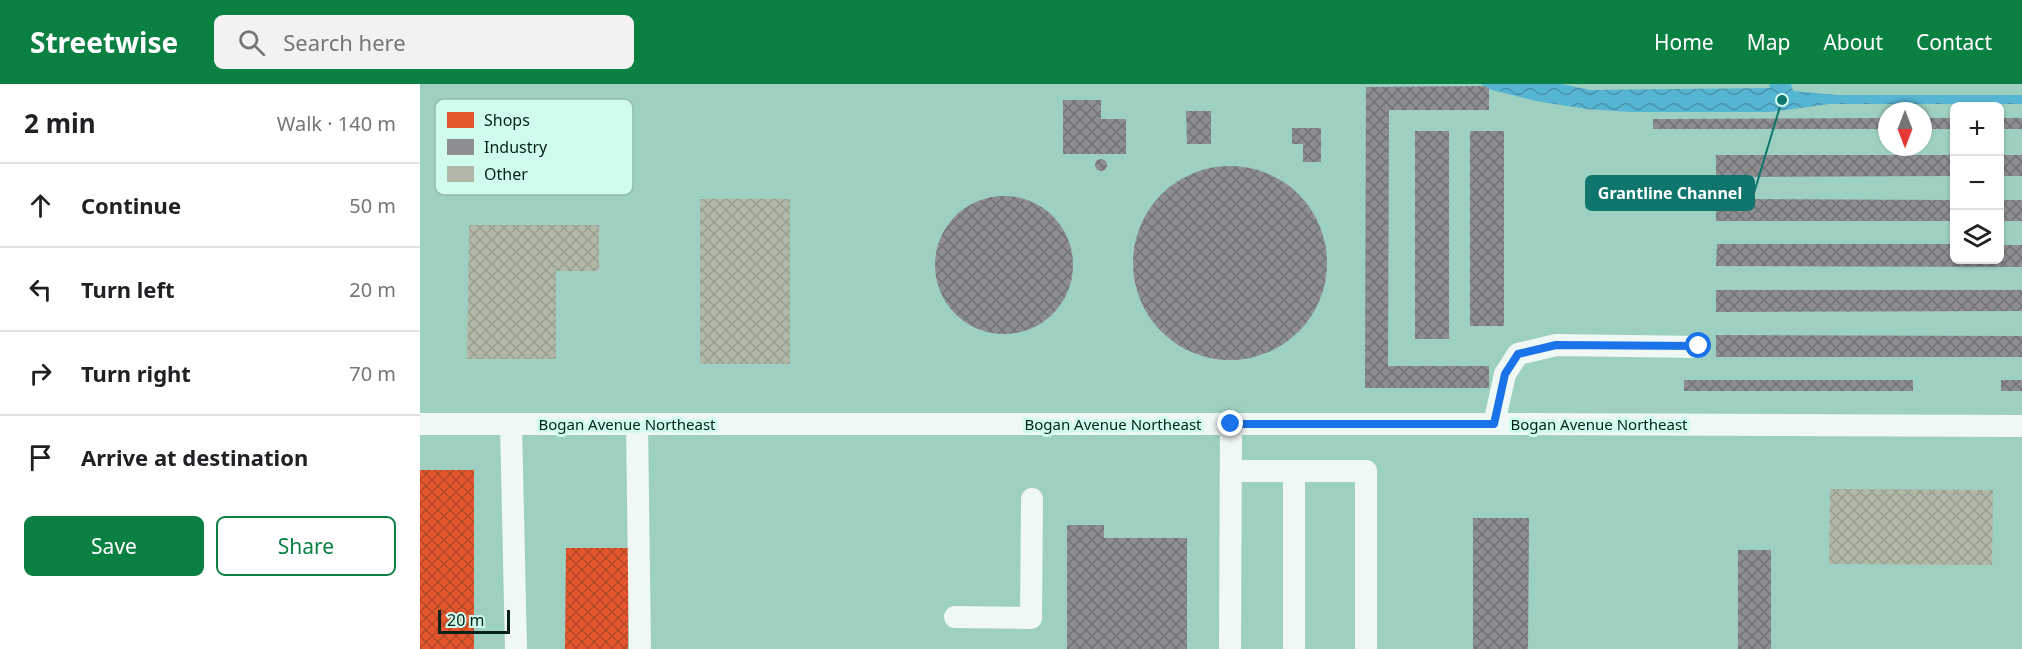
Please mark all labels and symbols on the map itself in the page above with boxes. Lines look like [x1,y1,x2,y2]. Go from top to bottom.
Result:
legend [435,99,633,195]
north arrow [1878,102,1932,156]
text: Shops [484,109,530,131]
text: Industry [484,136,548,158]
text: Other [484,163,528,185]
callout: Grantline Channel [1586,176,1754,210]
text: Grantline Channel [1598,182,1742,204]
route start [1685,332,1711,358]
route end [1217,410,1243,436]
street label: Bogan Avenue Northeast [538,414,716,434]
street label: Bogan Avenue Northeast [1024,414,1202,434]
street label: Bogan Avenue Northeast [1510,414,1688,434]
scale bar [438,607,510,634]

